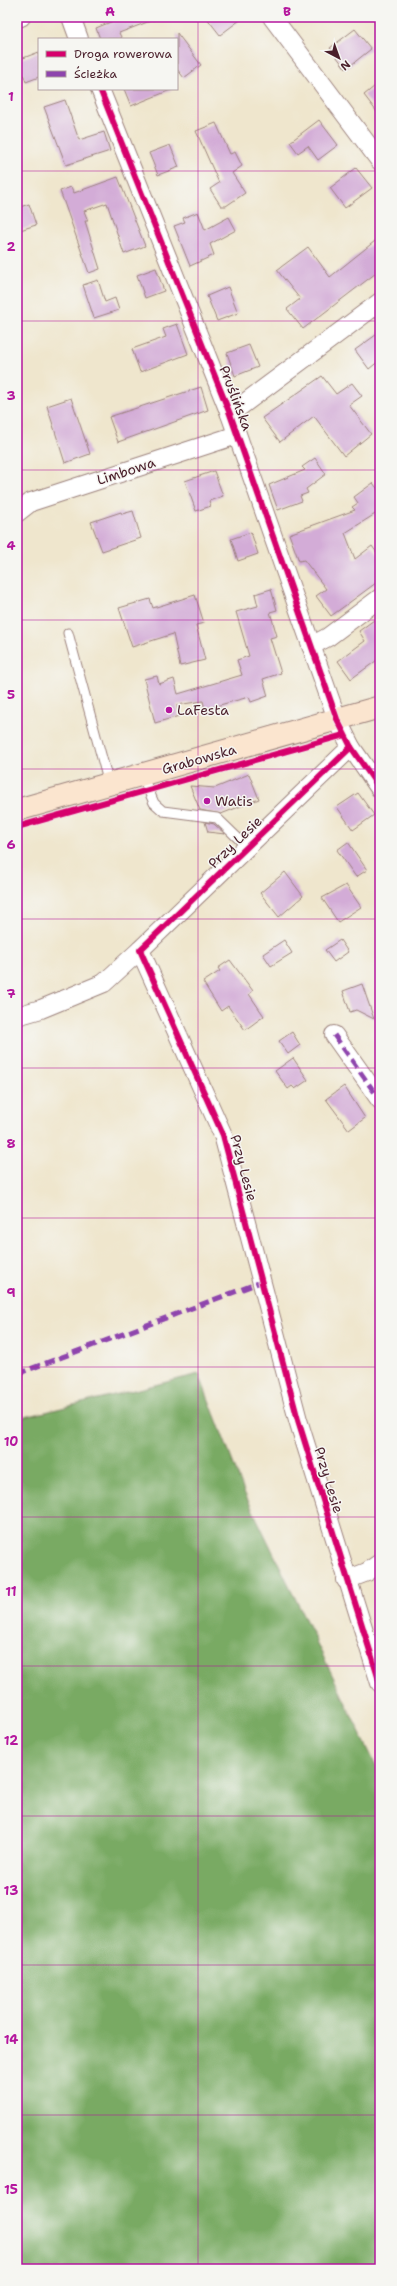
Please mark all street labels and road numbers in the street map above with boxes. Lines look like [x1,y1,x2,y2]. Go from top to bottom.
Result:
street label: Pruślińska [215,363,257,433]
street label: Limbowa [95,453,158,489]
street label: Grabowska [160,740,239,778]
street label: Przy Lesie [204,812,266,872]
street label: Przy Lesie [226,1133,262,1203]
street label: Przy Lesie [310,1445,348,1515]

